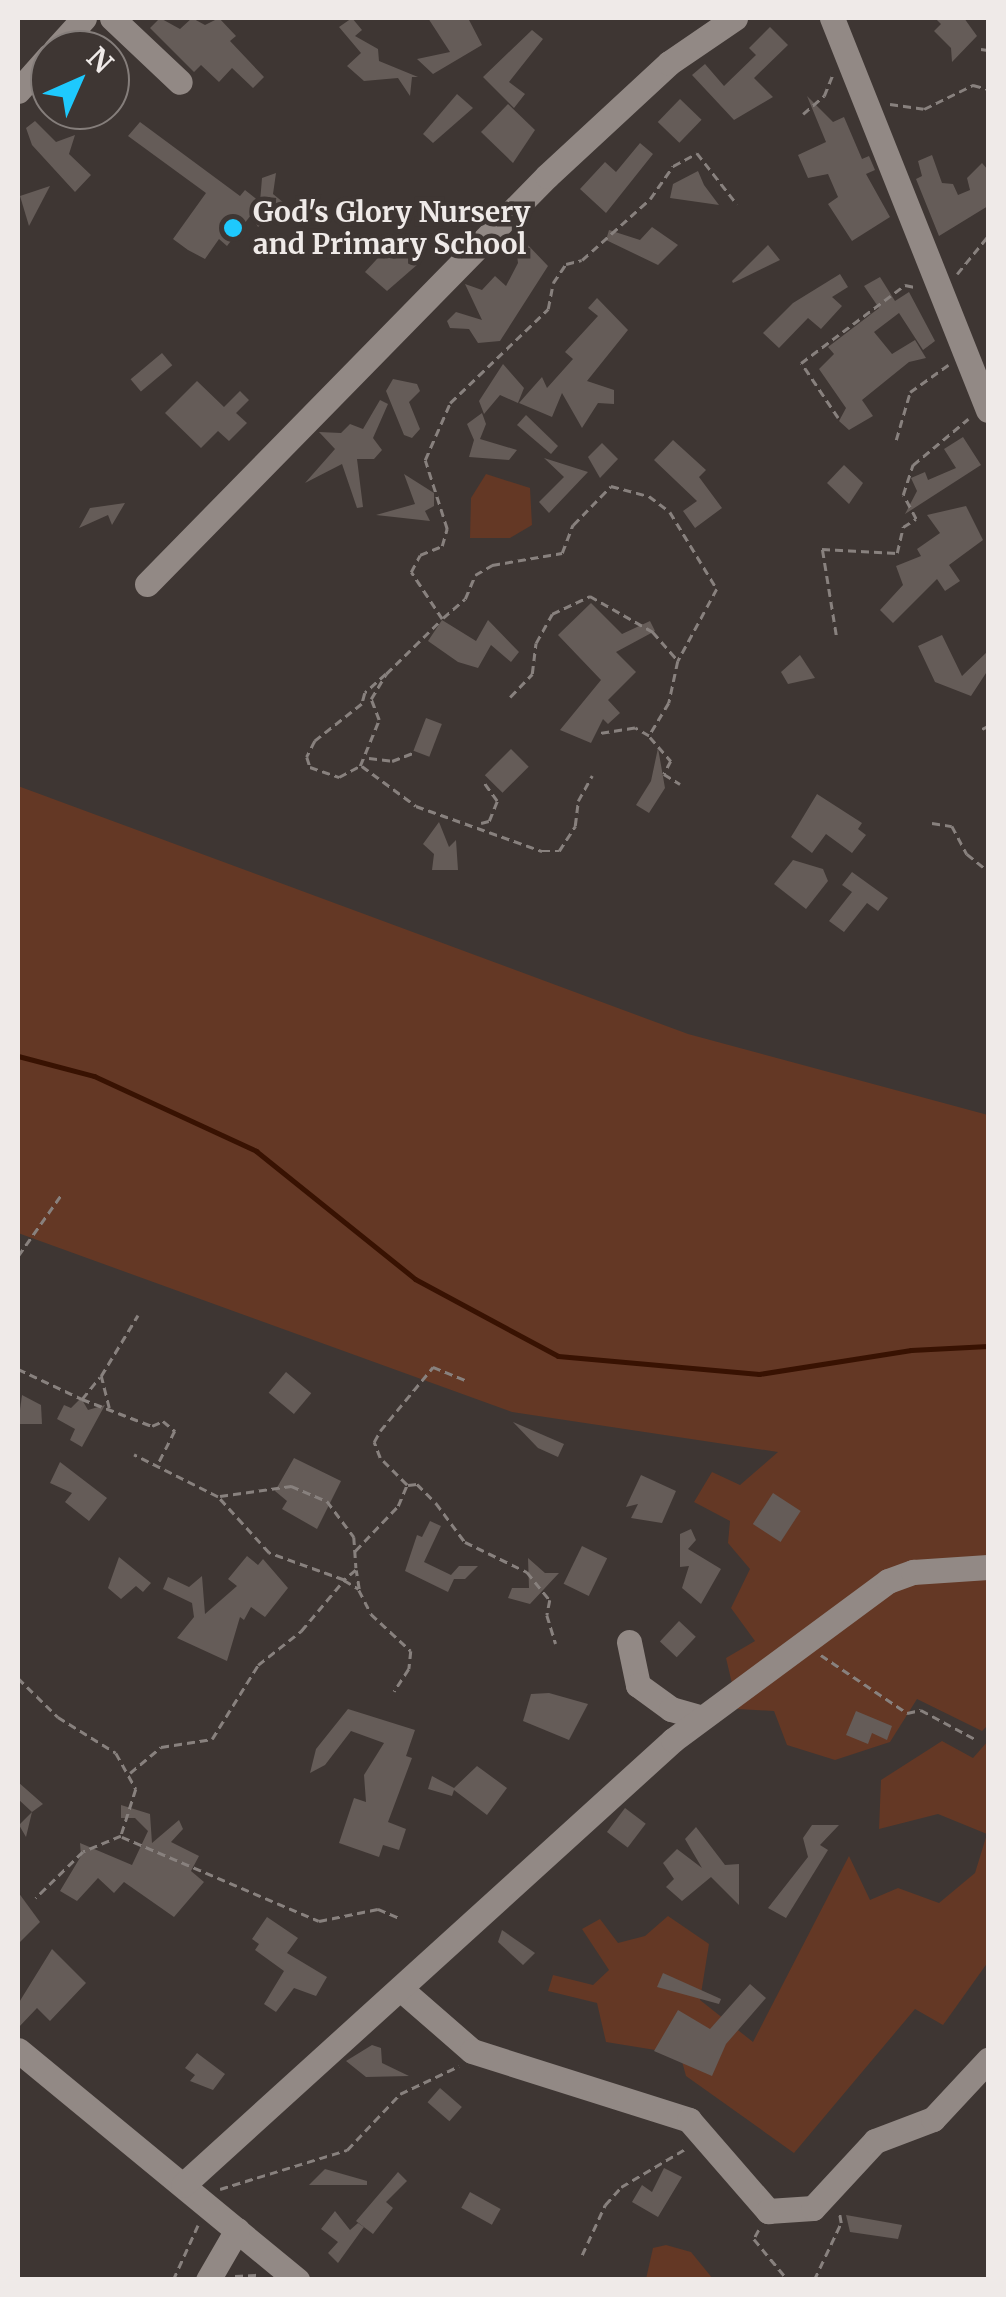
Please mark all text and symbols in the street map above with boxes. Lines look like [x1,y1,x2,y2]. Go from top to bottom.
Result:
north arrow [30,30,130,130]
text: N [79,40,120,81]
place label: God's Glory Nursery and Primary School [253,195,530,261]
marker: God's Glory Nursery and Primary School [222,217,244,239]

